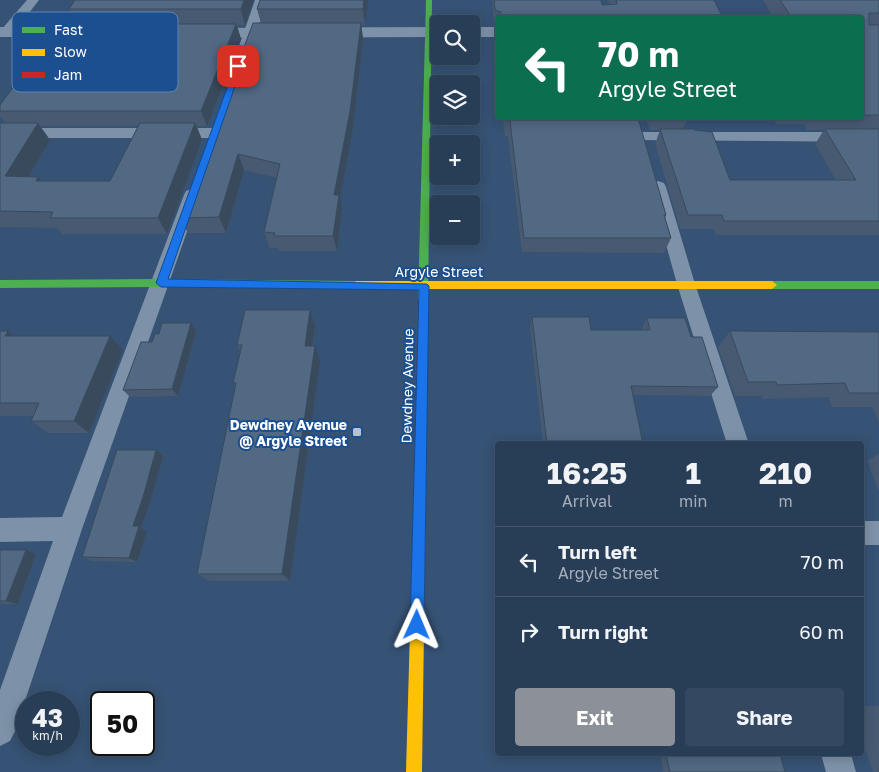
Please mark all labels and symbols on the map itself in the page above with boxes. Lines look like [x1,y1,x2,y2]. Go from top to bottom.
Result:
legend [12,12,178,92]
text: Fast [54,21,83,38]
text: Slow [54,43,87,60]
pin [217,45,259,87]
text: Jam [54,66,82,83]
street label: Argyle Street [395,263,483,280]
street label: Dewdney Avenue [397,328,417,444]
place label: Dewdney Avenue @ Argyle Street [230,416,347,449]
marker: Dewdney Avenue @ Argyle Street [351,426,363,438]
position arrow [390,598,442,650]
speed limit sign: 50 [90,691,155,756]

